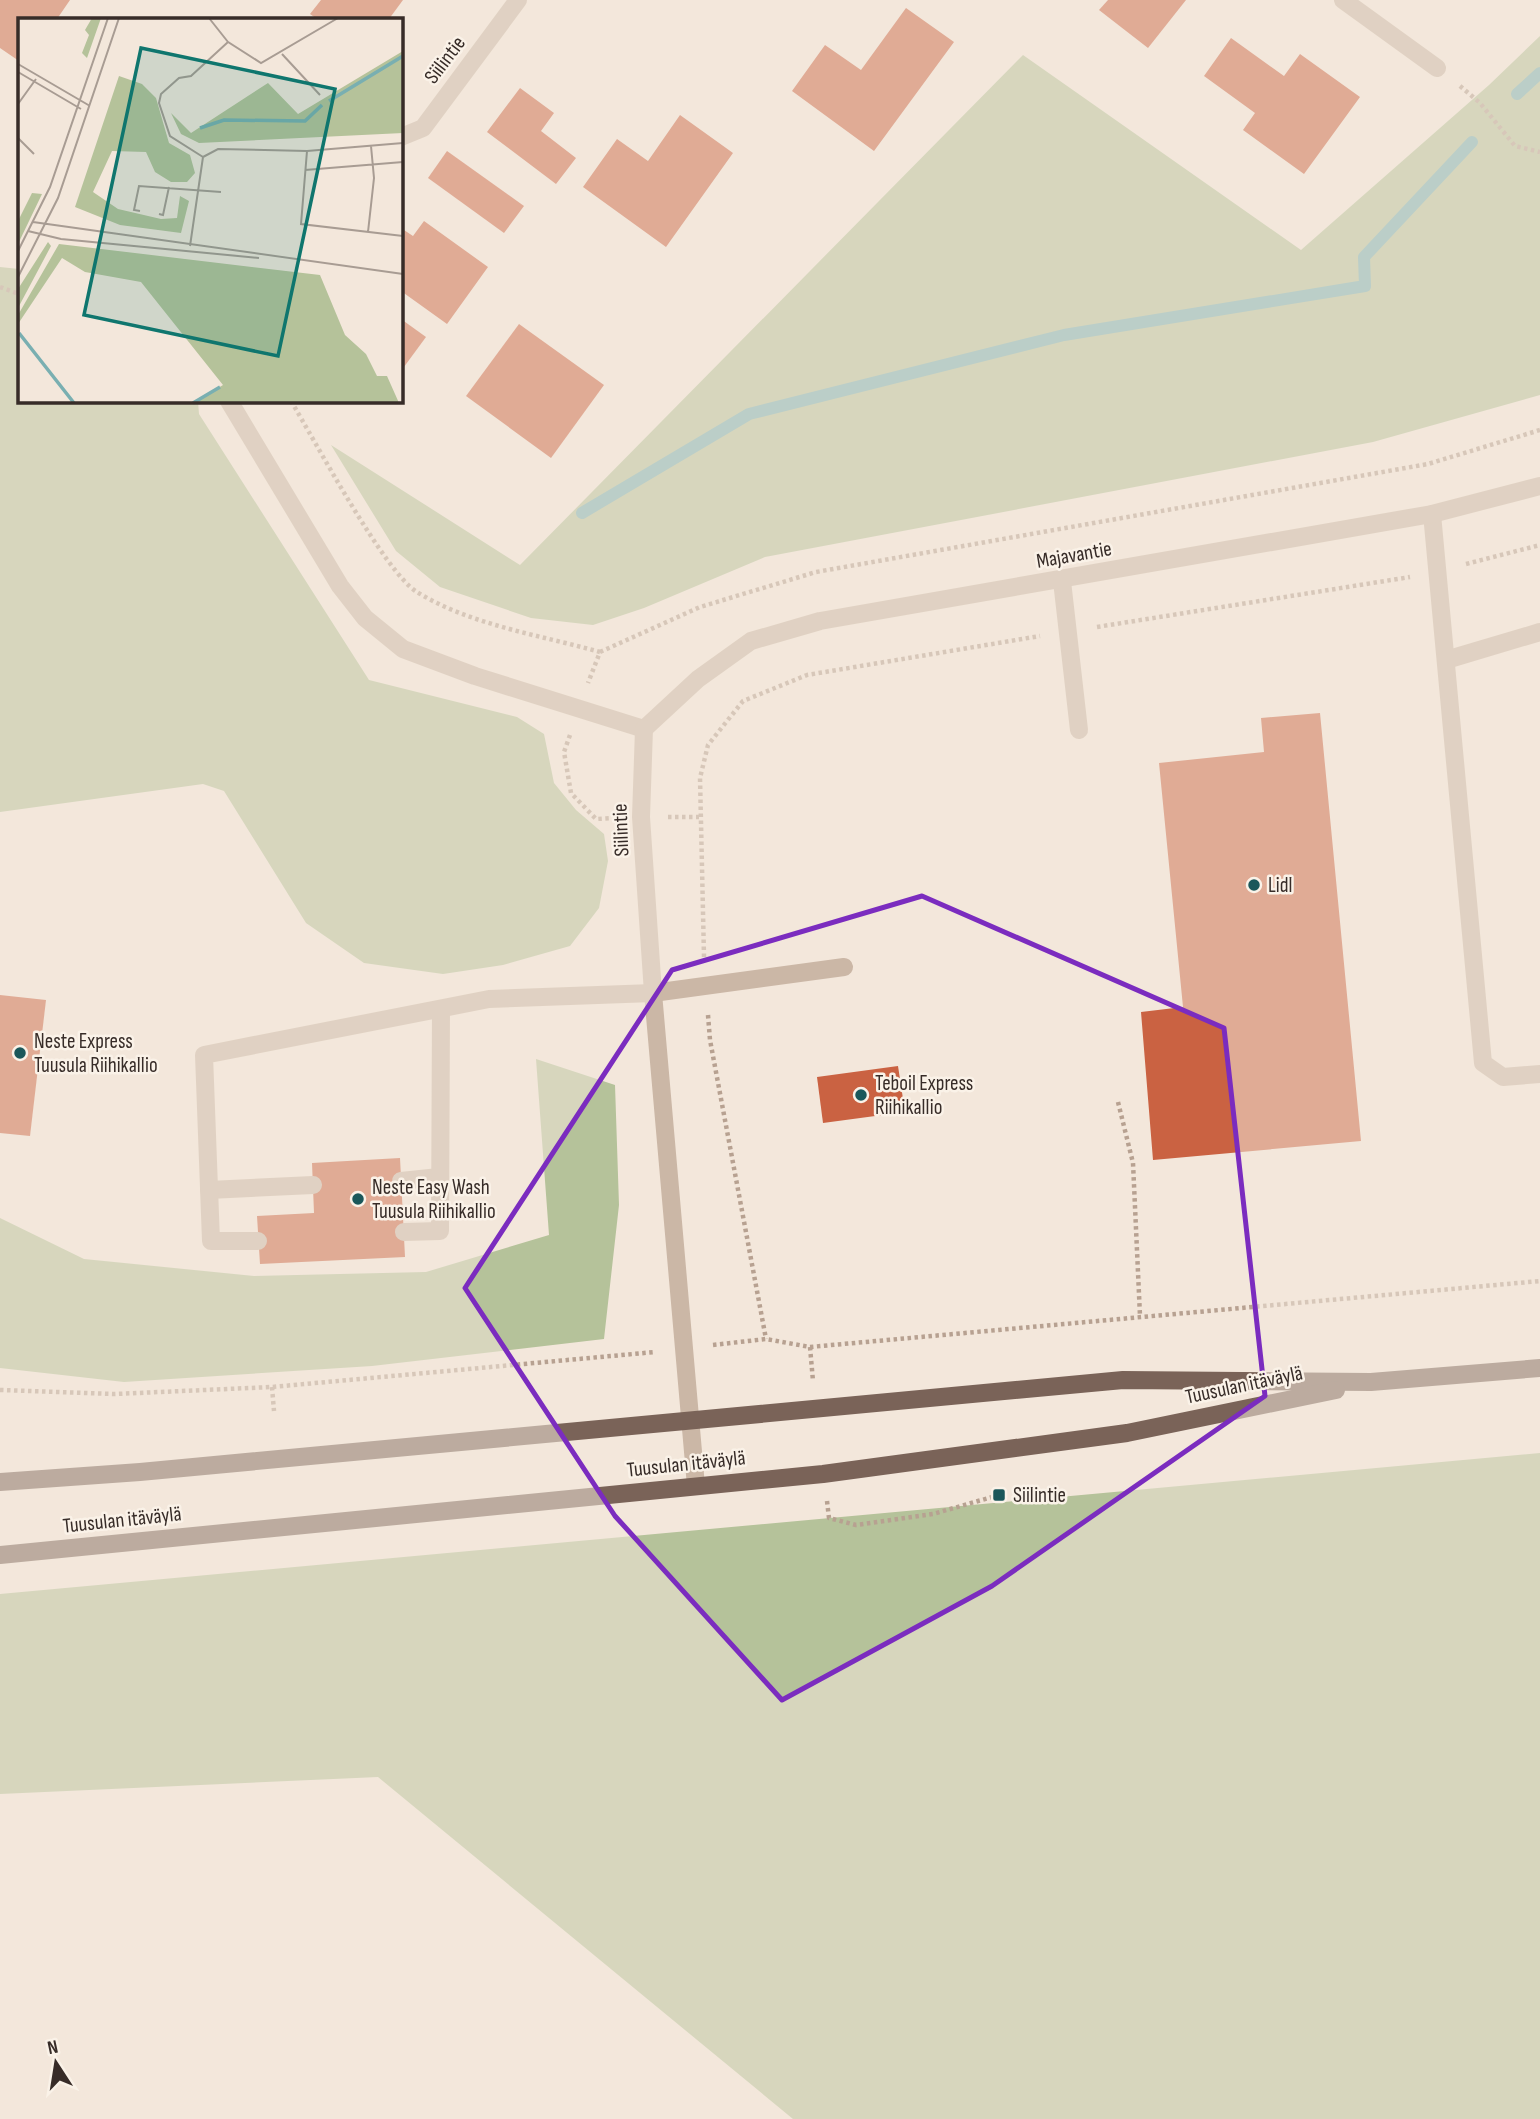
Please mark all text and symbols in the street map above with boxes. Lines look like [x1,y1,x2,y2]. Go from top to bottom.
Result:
inset map [18,18,402,402]
street label: Siilintie [419,31,471,89]
street label: Majavantie [1034,536,1114,574]
street label: Siilintie [608,803,634,857]
place label: Lidl [1268,873,1292,898]
marker: Lidl [1246,877,1262,893]
place label: Neste Express Tuusula Riihikallio [34,1029,158,1078]
marker: Neste Express Tuusula Riihikallio [12,1045,28,1061]
place label: Teboil Express Riihikallio [875,1071,973,1120]
marker: Teboil Express Riihikallio [853,1087,869,1103]
place label: Neste Easy Wash Tuusula Riihikallio [372,1175,496,1224]
marker: Neste Easy Wash Tuusula Riihikallio [350,1191,366,1207]
street label: Tuusulan itäväylä [1183,1360,1305,1410]
street label: Tuusulan itäväylä [625,1445,747,1483]
place label: Siilintie [1013,1483,1066,1508]
marker: Siilintie [991,1487,1007,1503]
street label: Tuusulan itäväylä [61,1501,183,1539]
north arrow [21,2028,91,2098]
text: N [45,2036,60,2060]

